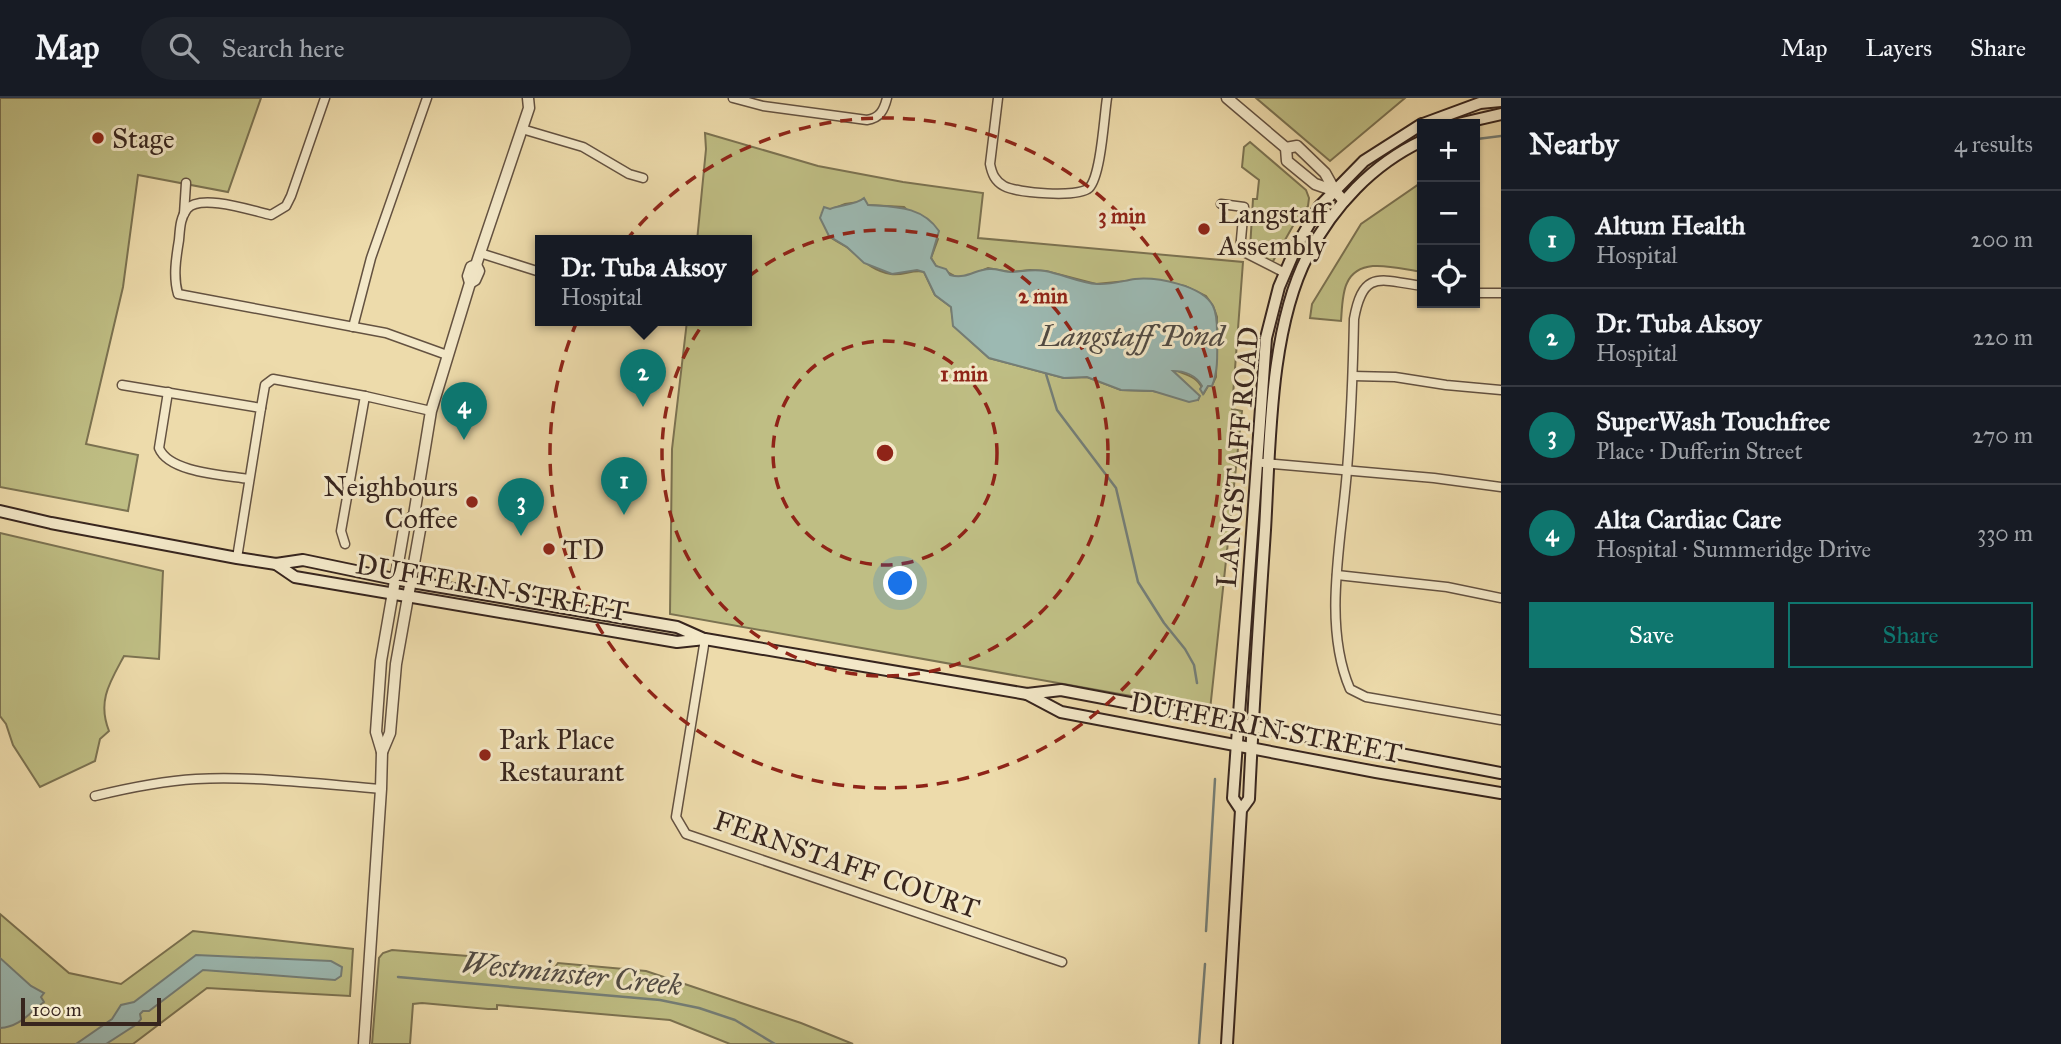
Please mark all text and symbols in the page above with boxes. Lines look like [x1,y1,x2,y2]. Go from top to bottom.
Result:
search box [141,17,631,80]
text: Map [35,28,99,68]
icon: search [165,29,203,67]
text: Search here [221,32,345,64]
text: Map [1781,33,1828,63]
text: Layers [1866,33,1932,63]
text: Share [1970,33,2026,63]
map controls [1417,119,1480,308]
button: + [1417,119,1480,182]
place label: Stage [112,121,175,156]
text: Nearby [1529,126,1619,162]
marker: Stage [90,130,106,146]
text: 4 results [1954,130,2033,158]
button: − [1417,182,1480,245]
place label: Langstaff Assembly [1217,196,1332,263]
text: 3 min [1098,203,1146,229]
text: Altum Health [1596,209,1746,241]
marker: Langstaff Assembly [1196,221,1212,237]
text: 1 [1547,225,1557,253]
text: 200 m [1971,225,2033,253]
popup [535,235,752,326]
text: Hospital [1596,241,1678,269]
button: locate [1417,245,1480,308]
text: Dr. Tuba Aksoy [561,251,726,283]
text: Hospital [561,283,642,311]
text: 2 min [1018,283,1068,309]
text: Dr. Tuba Aksoy [1596,307,1761,339]
water label: Langstaff Pond [1037,318,1227,356]
text: 2 [1546,323,1558,351]
text: 220 m [1973,323,2033,351]
street label: LANGSTAFF ROAD [1209,325,1266,589]
text: Hospital [1596,339,1678,367]
pin: 2 [620,349,666,407]
text: 1 min [940,361,988,387]
pin: 4 [441,382,487,440]
text: SuperWash Touchfree [1596,405,1830,437]
text: 3 [1547,421,1557,449]
text: 270 m [1972,421,2033,449]
text: Place · Dufferin Street [1596,437,1803,465]
centre of rings [873,441,897,465]
pin: 1 [601,457,647,515]
place label: Neighbours Coffee [323,469,458,536]
pin: 3 [498,478,544,536]
marker: Neighbours Coffee [464,494,480,510]
text: Alta Cardiac Care [1596,503,1781,535]
text: 4 [1546,519,1558,547]
text: 330 m [1977,519,2033,547]
place label: TD [563,532,604,567]
text: Hospital · Summeridge Drive [1596,535,1871,563]
marker: TD [541,541,557,557]
street label: DUFFERIN STREET [353,546,631,629]
your location [883,566,917,600]
button: Save [1529,602,1774,668]
button: Share [1788,602,2033,668]
street label: DUFFERIN STREET [1127,684,1405,771]
place label: Park Place Restaurant [499,722,624,789]
marker: Park Place Restaurant [477,747,493,763]
street label: FERNSTAFF COURT [709,803,984,926]
water label: Westminster Creek [460,945,684,1003]
scale bar [21,995,161,1027]
text: 100 m [32,998,82,1021]

